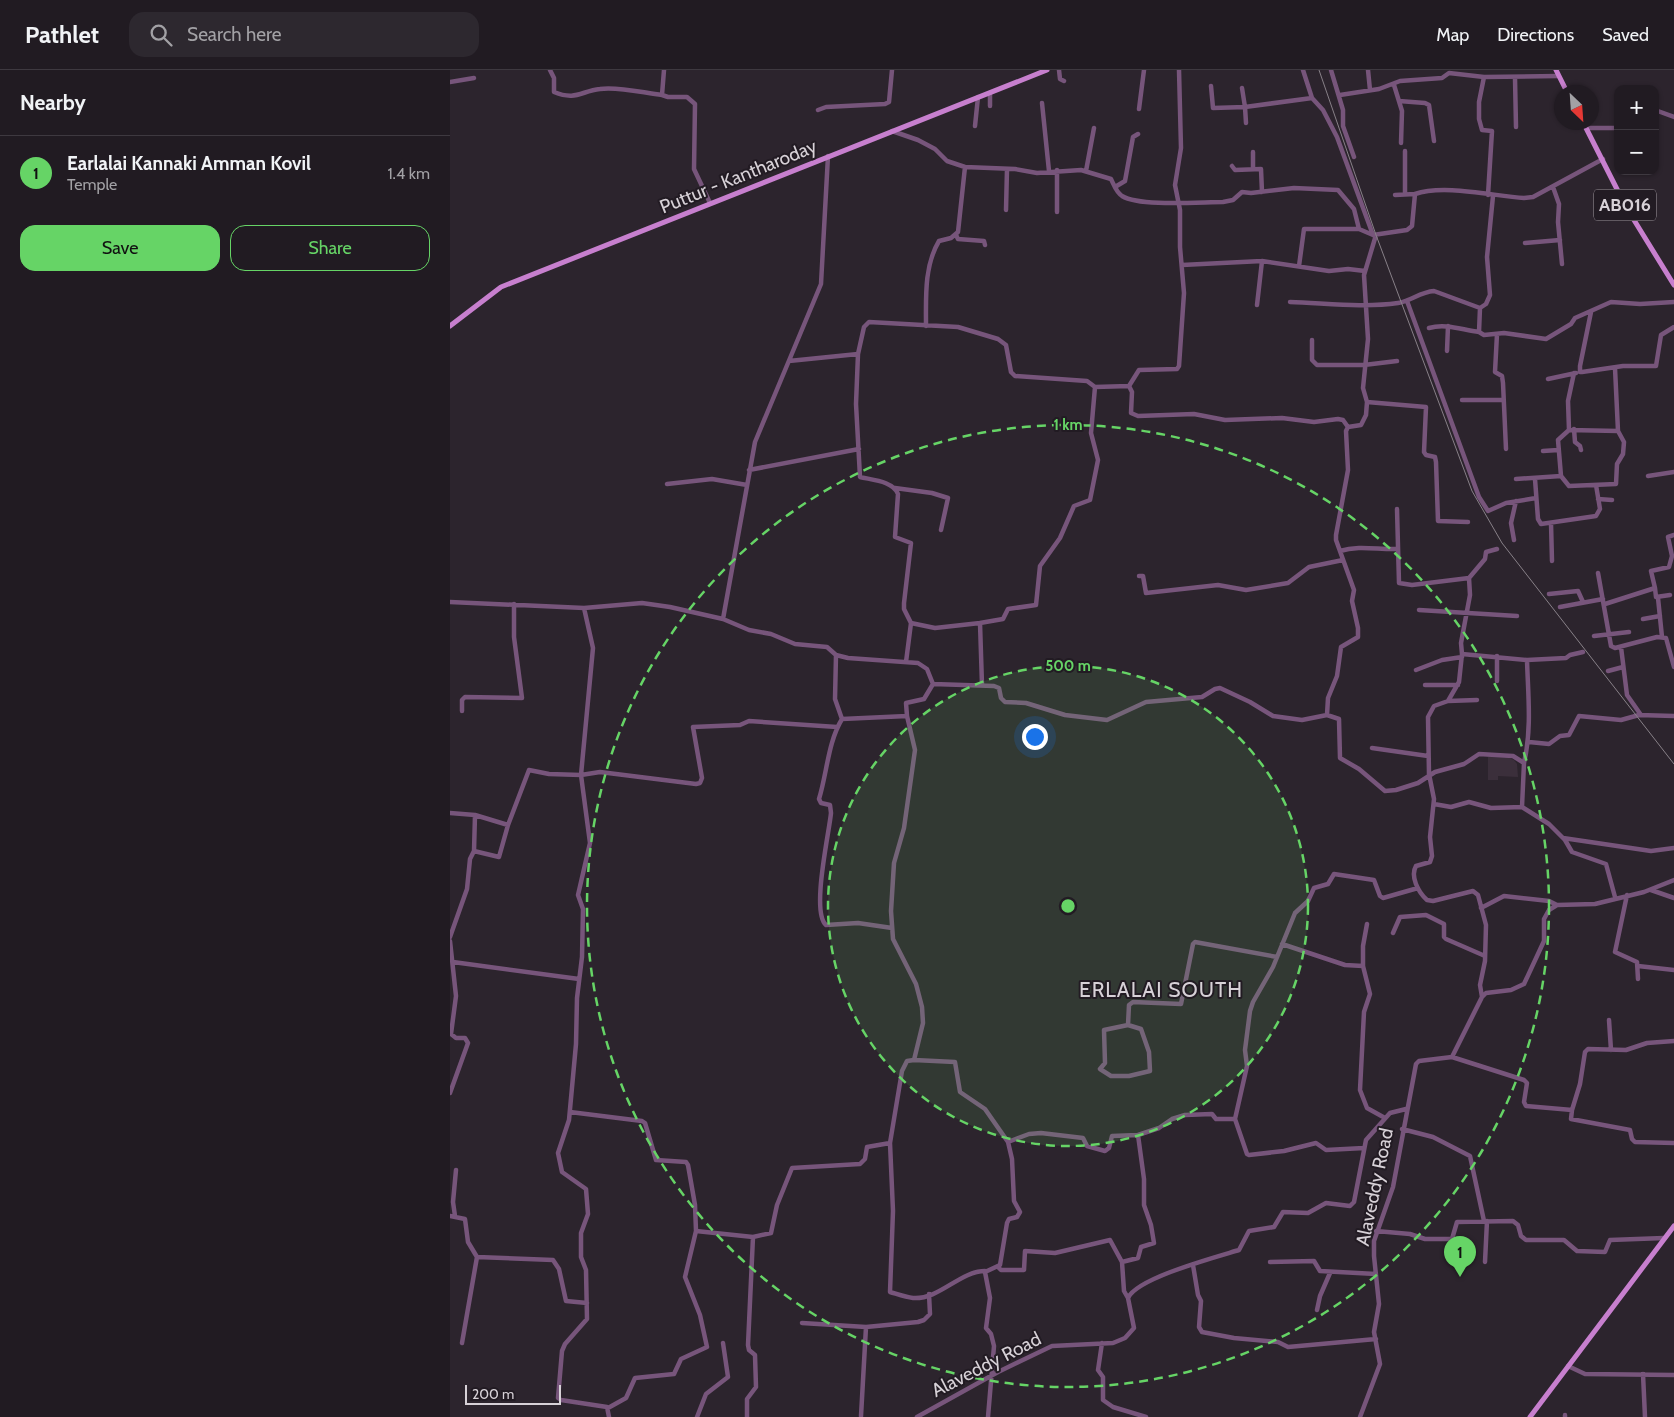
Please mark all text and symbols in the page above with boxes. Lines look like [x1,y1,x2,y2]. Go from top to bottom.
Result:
search box [129,12,479,57]
text: Pathlet [25,20,99,49]
icon: search [147,21,175,49]
text: Search here [187,23,281,46]
text: Map [1436,24,1469,46]
text: Directions [1497,24,1574,46]
text: Saved [1602,24,1649,46]
north arrow [1554,85,1599,130]
map controls [1614,85,1659,175]
button: + [1614,85,1659,130]
text: Nearby [20,90,86,115]
button: − [1614,130,1659,175]
street label: Puttur - Kantharoday [656,134,820,218]
text: Earlalai Kannaki Amman Kovil [67,152,311,175]
text: 1 [33,164,39,183]
text: 1.4 km [387,164,430,183]
text: Temple [67,175,117,194]
road number: AB016 [1594,190,1656,220]
button: Save [20,225,220,271]
button: Share [230,225,430,271]
text: 1 km [1053,416,1083,434]
text: 500 m [1045,657,1091,675]
your location [1022,724,1048,750]
centre of rings [1059,897,1077,915]
district label: ERLALAI SOUTH [1079,977,1243,1002]
street label: Alaveddy Road [1351,1126,1398,1248]
pin: 1 [1444,1236,1476,1277]
street label: Alaveddy Road [928,1327,1045,1402]
scale bar [465,1382,561,1405]
text: 200 m [472,1385,514,1403]

